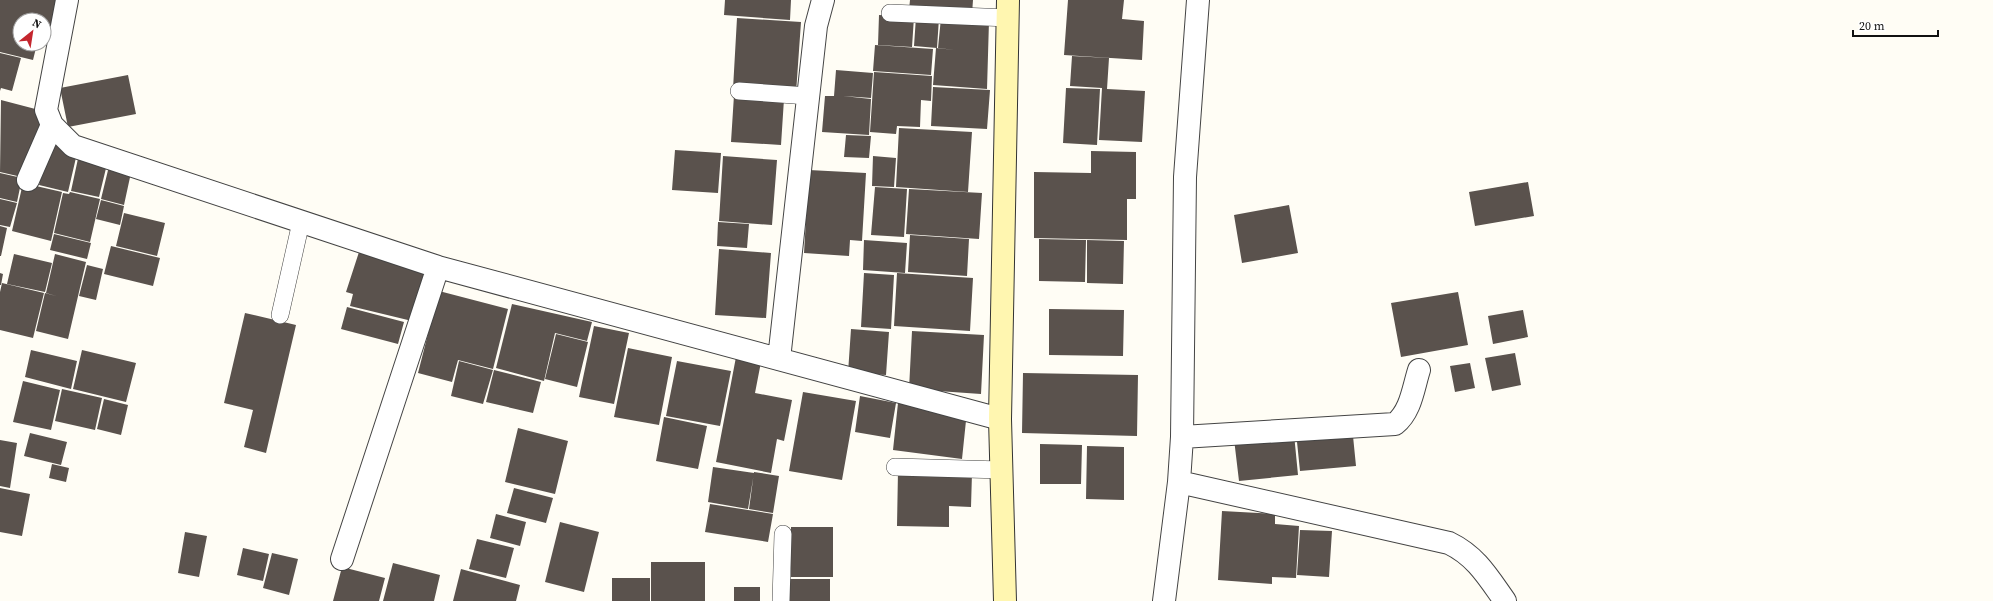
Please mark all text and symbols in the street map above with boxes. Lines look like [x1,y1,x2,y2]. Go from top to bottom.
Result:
north arrow [12,12,52,52]
scale bar [1853,12,1938,38]
text: N [30,15,44,32]
text: 20 m [1859,18,1885,34]

